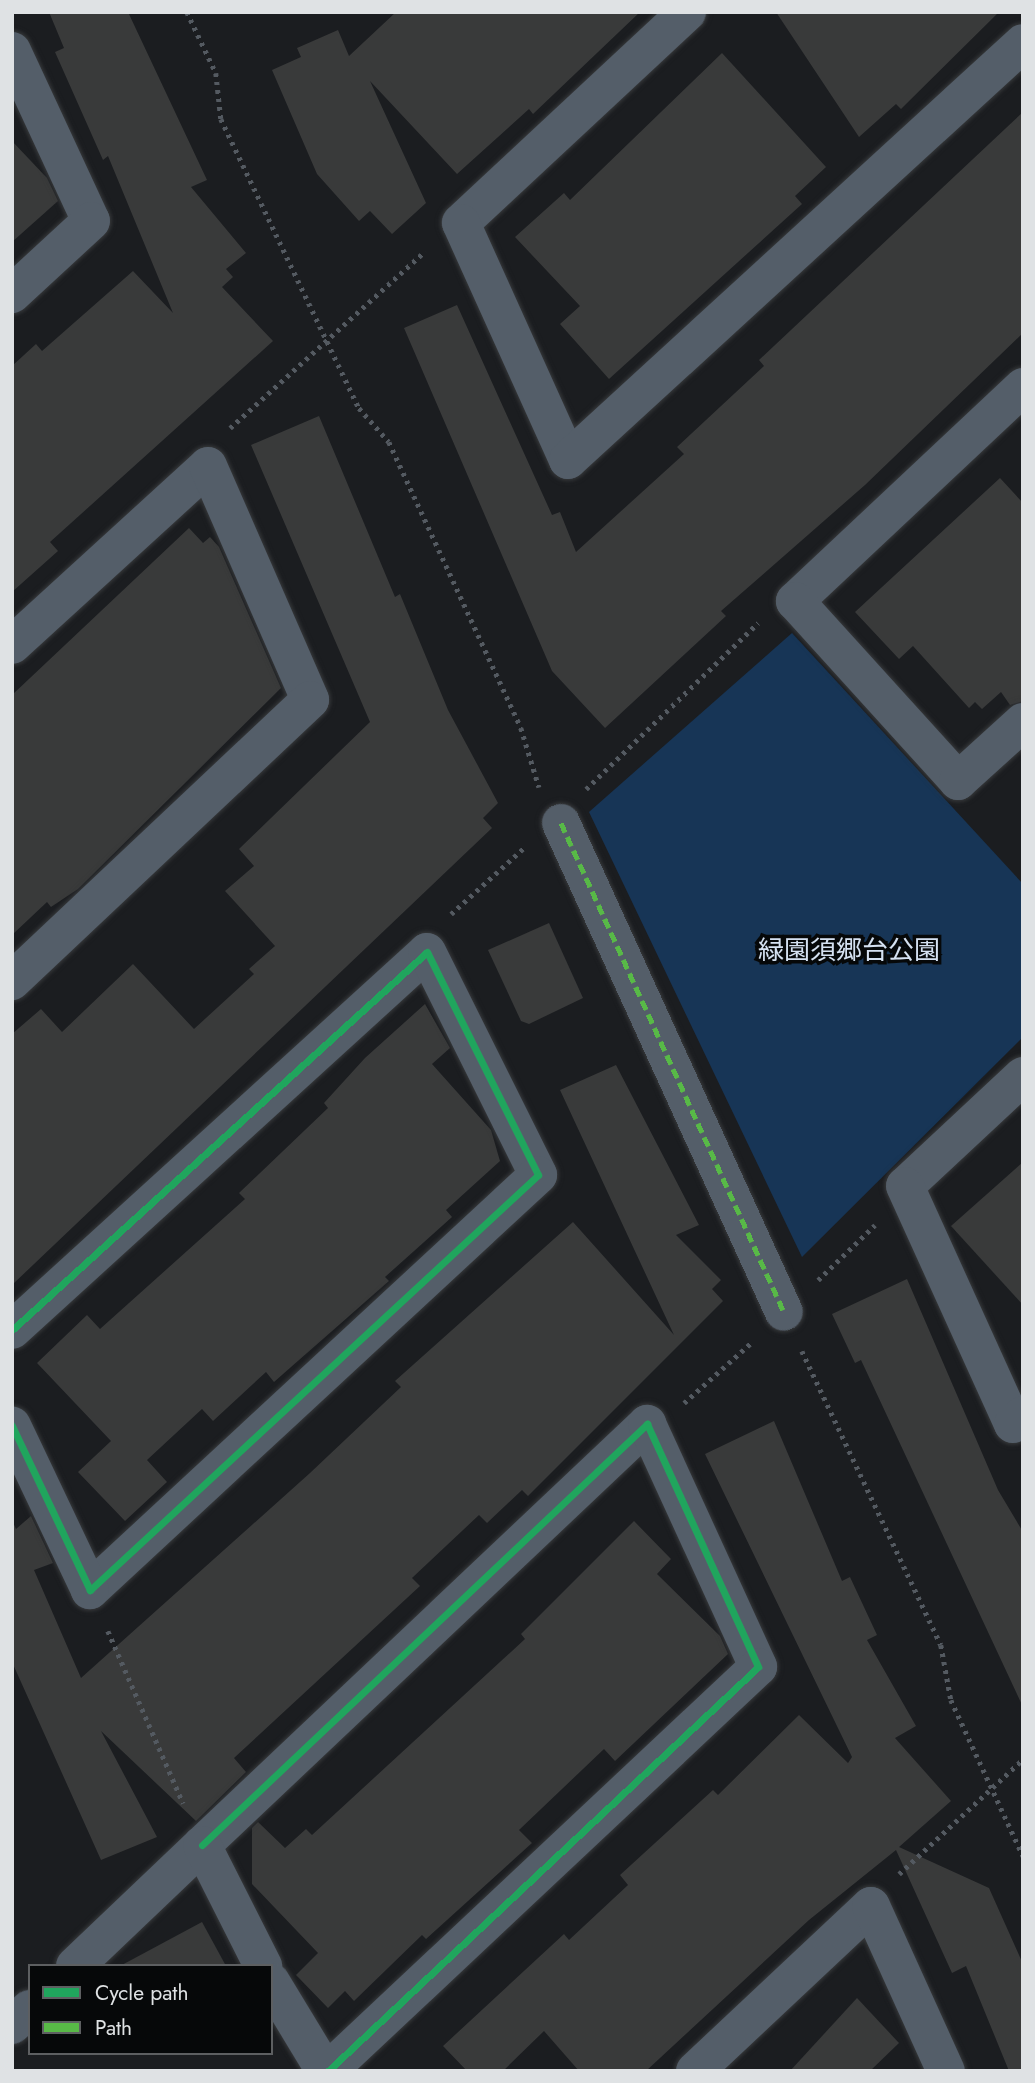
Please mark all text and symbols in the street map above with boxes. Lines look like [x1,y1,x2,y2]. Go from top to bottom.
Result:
park label: 緑園須郷台公園 [758,935,940,967]
legend [28,1964,273,2055]
text: Cycle path [95,1978,188,2008]
text: Path [95,2013,132,2043]

